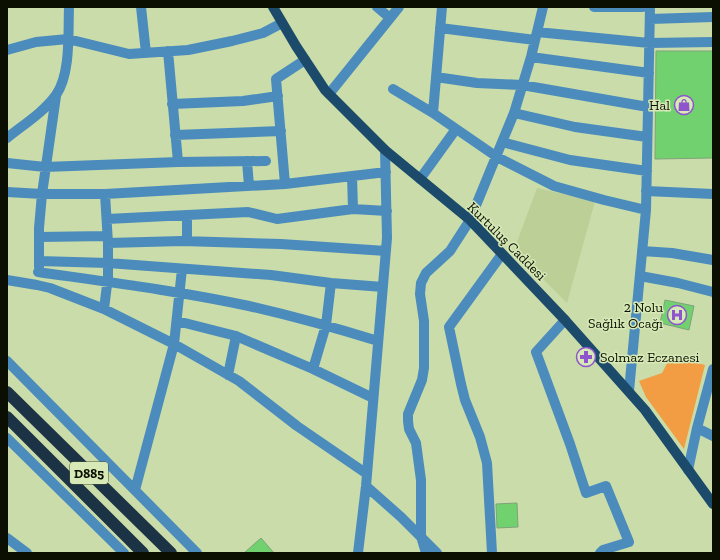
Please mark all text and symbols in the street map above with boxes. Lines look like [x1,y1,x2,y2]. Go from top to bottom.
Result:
shop icon: Hal [673,94,695,116]
place label: Hal [649,97,670,114]
street label: Kurtuluş Caddesi [464,198,550,284]
place label: 2 Nolu Sağlık Ocağı [588,299,663,332]
hospital icon: 2 Nolu Sağlık Ocağı [666,304,688,326]
pharmacy icon: Solmaz Eczanesi [575,346,597,368]
place label: Solmaz Eczanesi [600,349,700,366]
road number: D885 [70,462,108,484]

